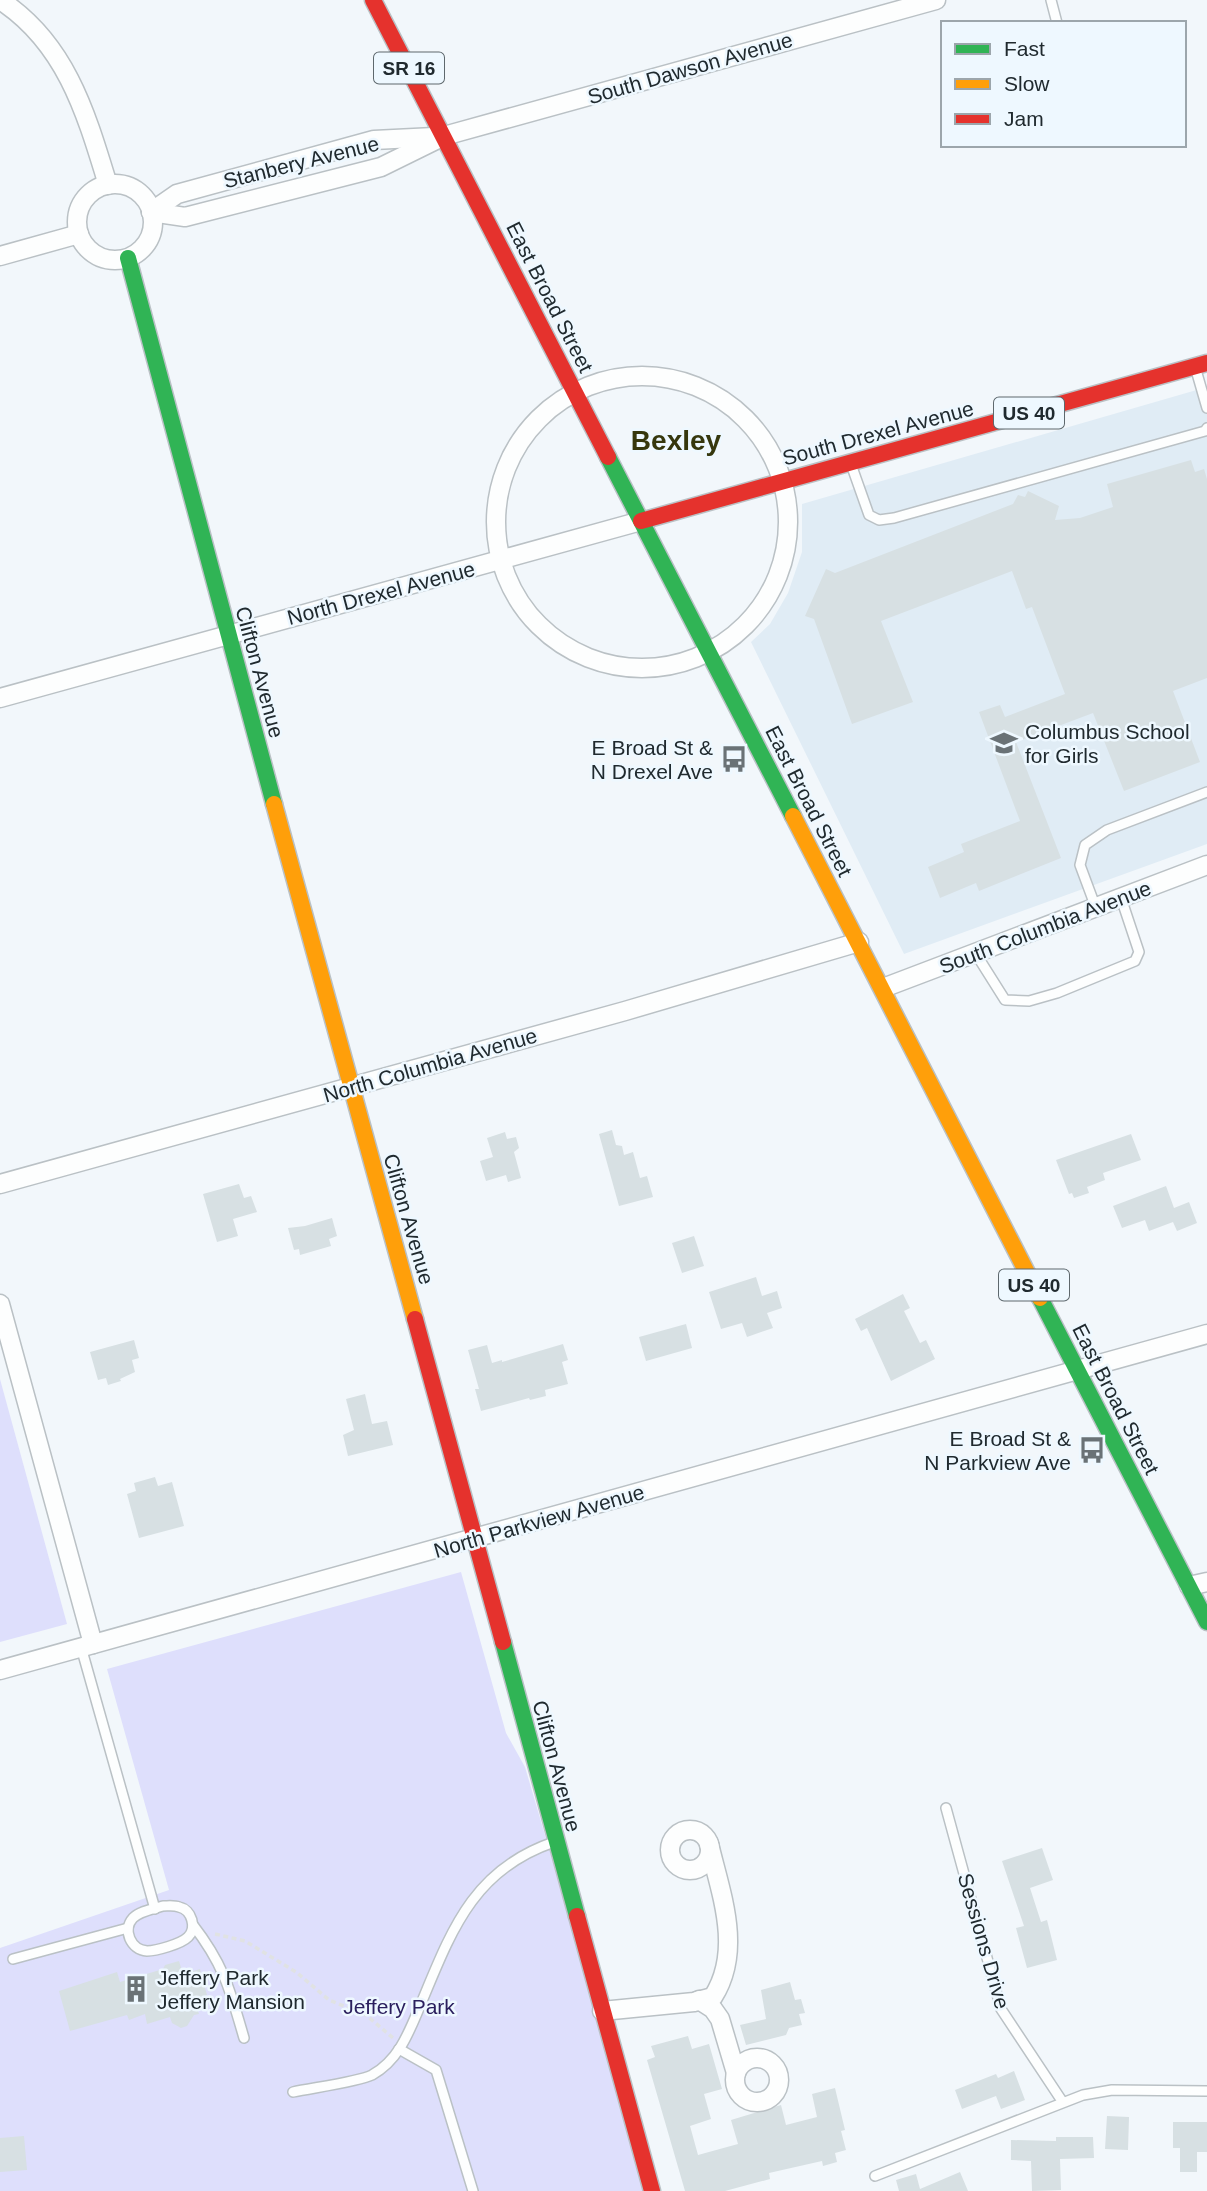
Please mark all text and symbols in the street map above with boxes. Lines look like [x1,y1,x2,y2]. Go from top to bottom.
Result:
legend [941,21,1186,147]
street label: South Dawson Avenue [585,28,795,108]
text: Fast [1004,37,1045,60]
road number: SR 16 [374,52,444,83]
text: Slow [1004,72,1050,95]
text: Jam [1004,107,1044,130]
street label: Stanbery Avenue [221,132,381,192]
street label: East Broad Street [502,218,598,376]
street label: South Drexel Avenue [780,396,976,470]
road number: US 40 [994,398,1064,428]
district label: Bexley [631,425,722,456]
street label: North Drexel Avenue [285,557,477,629]
street label: Clifton Avenue [231,604,289,740]
place label: Columbus School for Girls [1025,720,1190,767]
street label: East Broad Street [761,722,857,880]
school or university icon: Columbus School for Girls [989,728,1019,758]
place label: E Broad St & N Drexel Ave [591,736,713,783]
bus stop icon: E Broad St & N Drexel Ave [719,744,749,774]
street label: South Columbia Avenue [936,876,1154,978]
street label: North Columbia Avenue [320,1023,540,1107]
street label: Clifton Avenue [379,1151,439,1287]
road number: US 40 [999,1270,1069,1301]
street label: East Broad Street [1068,1320,1164,1478]
place label: E Broad St & N Parkview Ave [924,1427,1071,1474]
bus stop icon: E Broad St & N Parkview Ave [1077,1435,1107,1465]
street label: North Parkview Avenue [431,1480,647,1562]
street label: Clifton Avenue [528,1698,586,1834]
street label: Sessions Drive [954,1871,1014,2011]
place label: Jeffery Park Jeffery Mansion [157,1966,305,2013]
building icon: Jeffery Park Jeffery Mansion [121,1974,151,2004]
park label: Jeffery Park [343,1995,455,2018]

